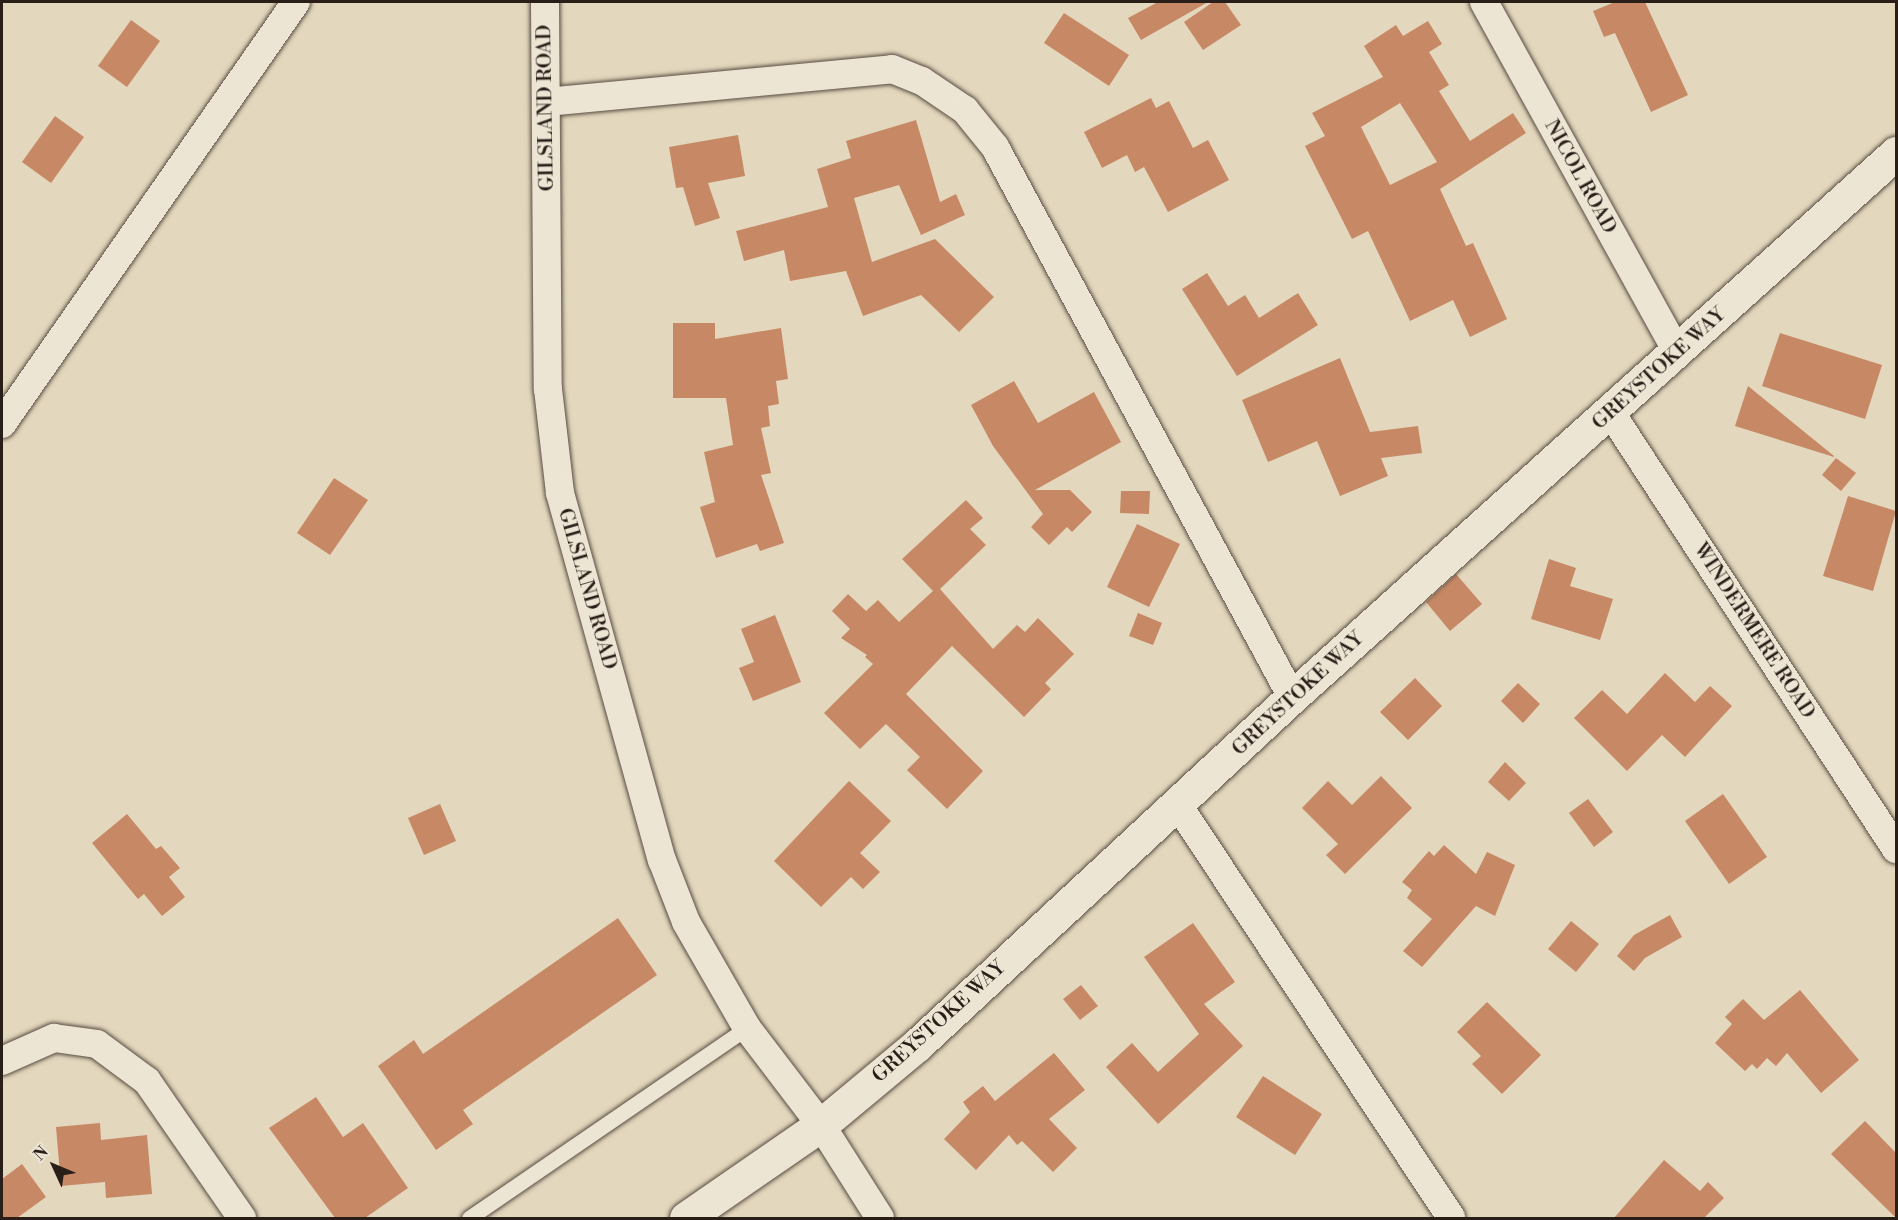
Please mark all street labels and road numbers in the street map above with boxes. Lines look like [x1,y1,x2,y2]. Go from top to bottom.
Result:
street label: GILSLAND ROAD [533,24,559,192]
street label: NICOL ROAD [1539,116,1621,238]
street label: GREYSTOKE WAY [1587,303,1731,435]
street label: GILSLAND ROAD [552,506,622,672]
street label: WINDERMERE ROAD [1688,539,1820,723]
street label: GREYSTOKE WAY [1227,627,1369,761]
street label: GREYSTOKE WAY [867,956,1011,1088]

